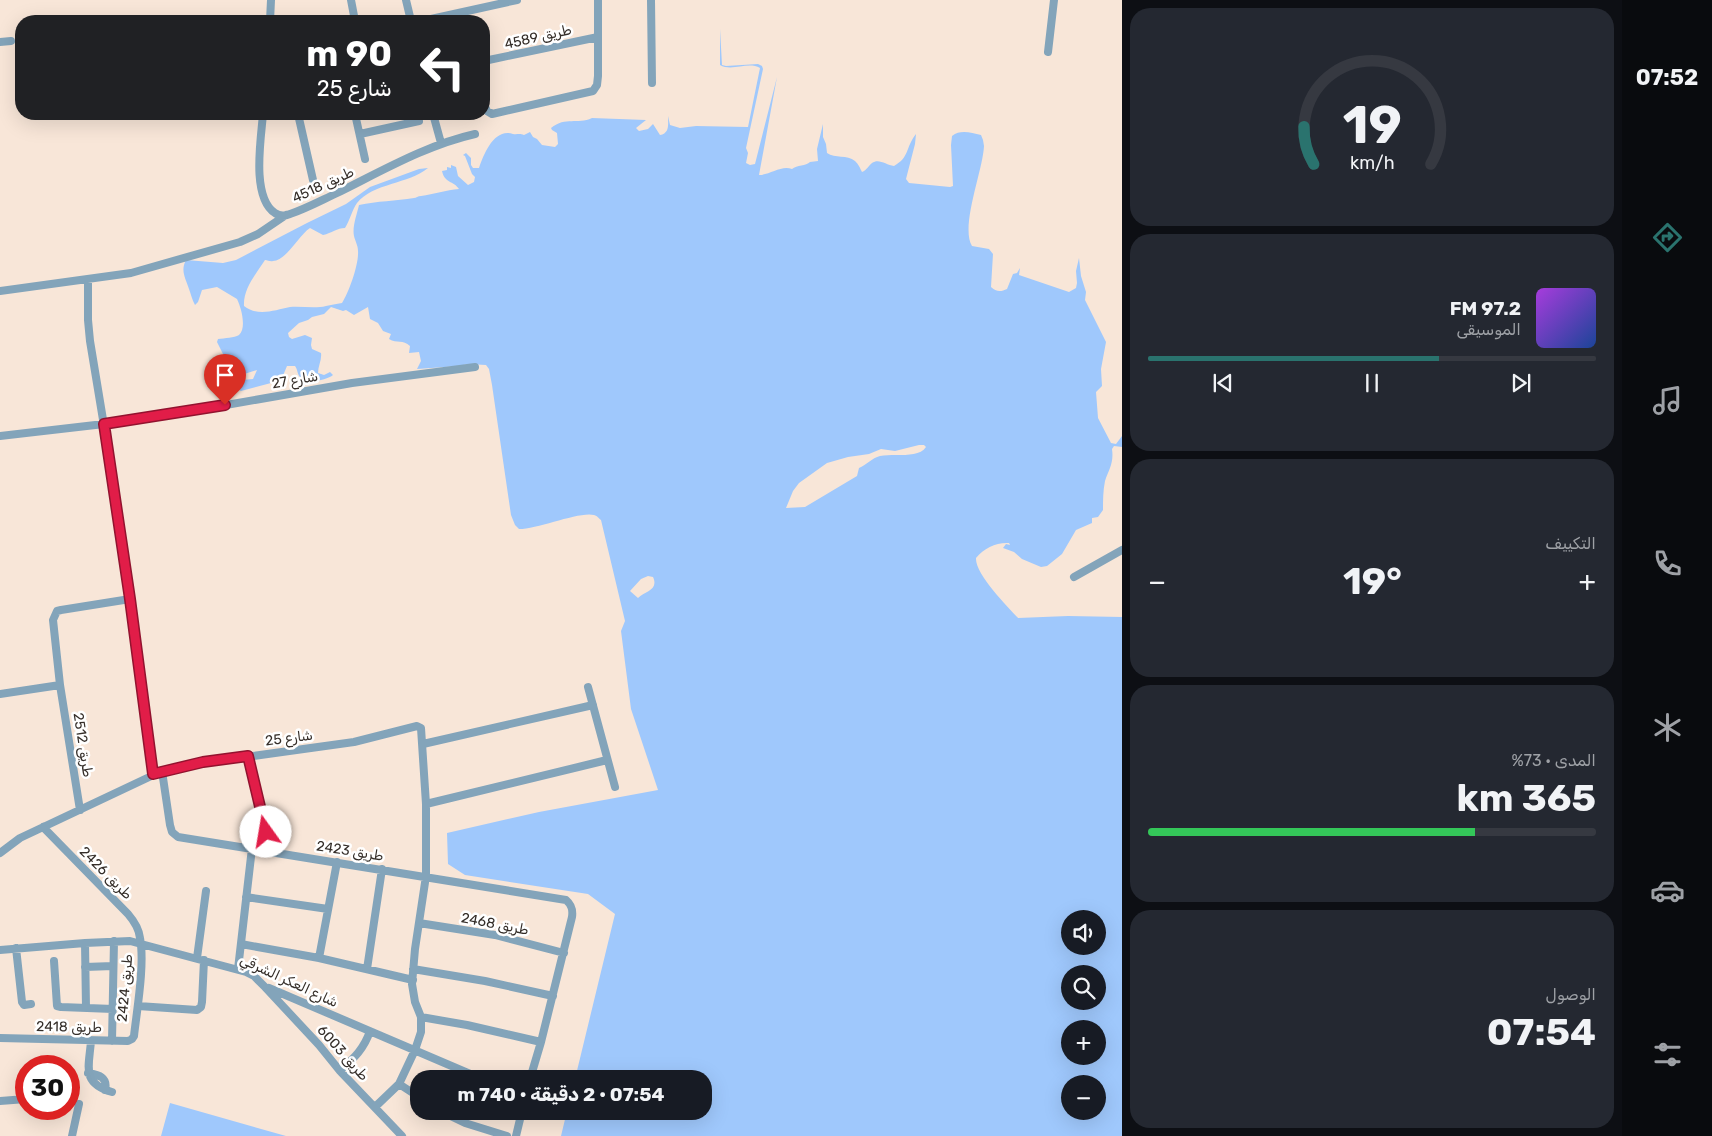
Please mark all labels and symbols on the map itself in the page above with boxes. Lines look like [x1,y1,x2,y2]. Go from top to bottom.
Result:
street label: طريق 4589 [503,21,573,53]
street label: طريق 4518 [289,163,357,207]
pin [204,354,246,405]
street label: شارع 27 [271,368,320,394]
street label: طريق 2512 [70,712,97,779]
street label: شارع 25 [264,727,314,751]
position arrow [239,805,291,857]
street label: طريق 2423 [315,837,385,865]
street label: طريق 2426 [76,843,136,903]
street label: طريق 2468 [460,909,530,939]
street label: شارع العكر الشرقي [236,951,341,1013]
street label: طريق 2424 [114,953,136,1023]
street label: طريق 2418 [36,1018,102,1036]
street label: طريق 6003 [314,1022,372,1084]
speed limit sign: 30 [15,1055,80,1120]

